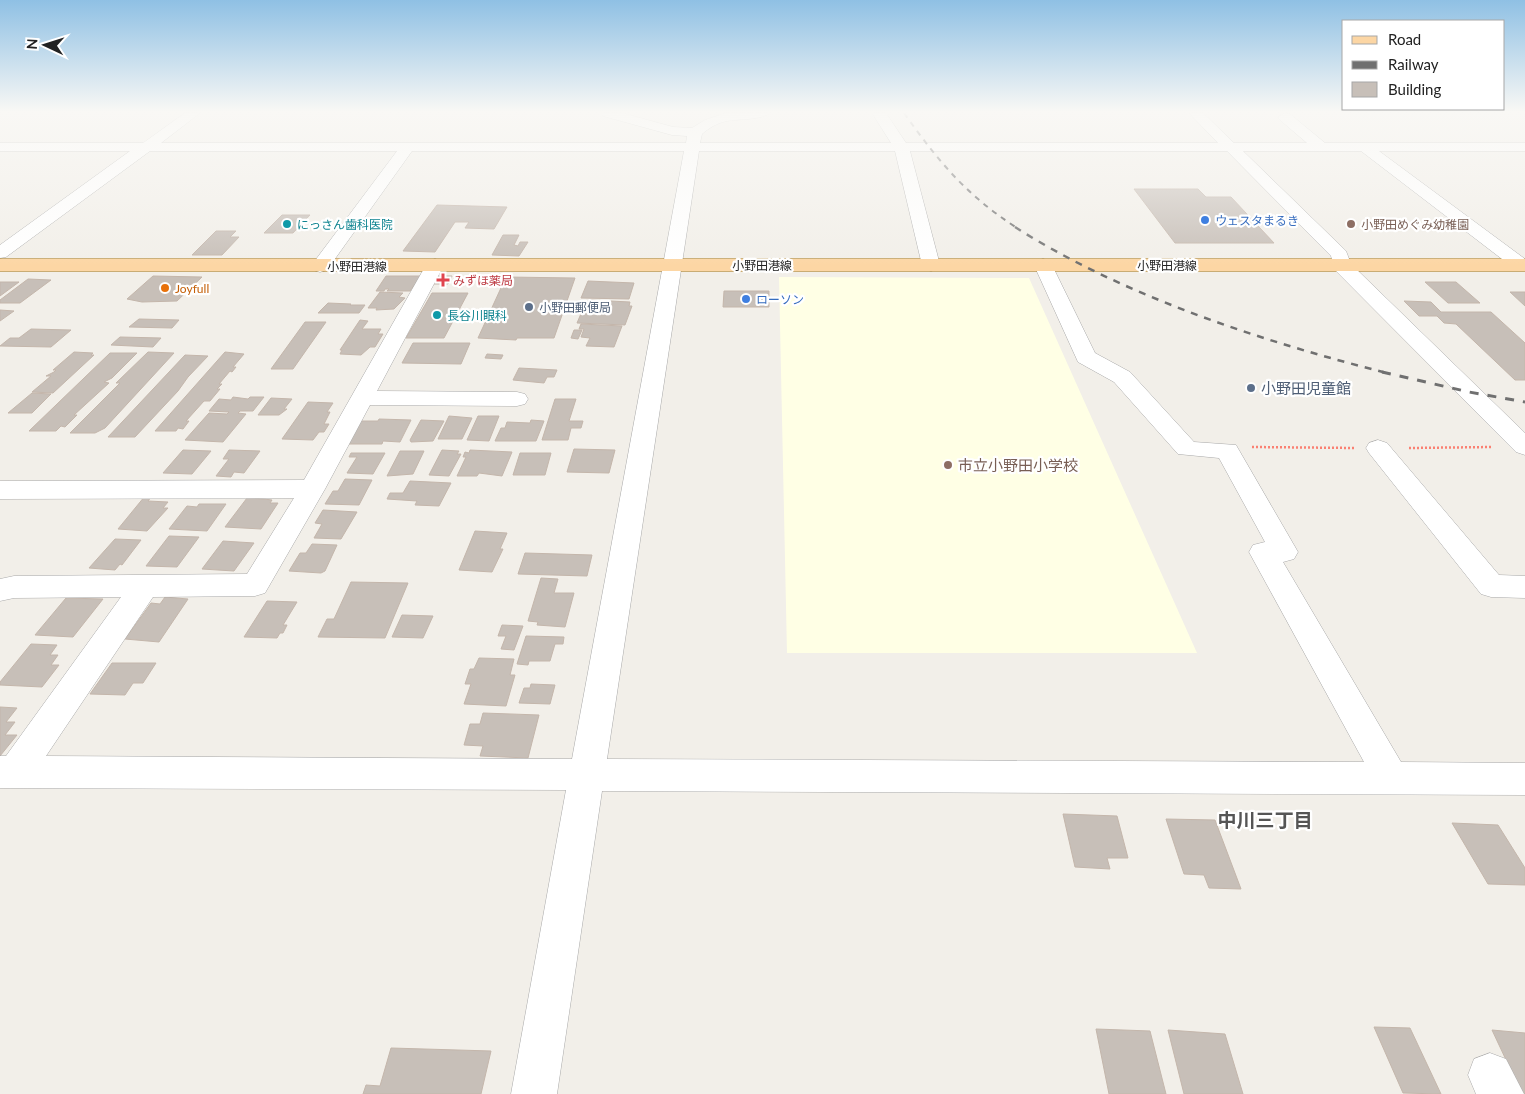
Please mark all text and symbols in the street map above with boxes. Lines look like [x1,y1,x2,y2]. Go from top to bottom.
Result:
north arrow [20,20,70,70]
legend [1342,20,1505,110]
text: Road [1388,30,1421,48]
text: N [23,38,40,50]
text: Railway [1388,55,1439,73]
text: Building [1388,80,1441,98]
place label: ウェスタまるき [1215,213,1299,228]
marker: ウェスタまるき [1199,214,1211,226]
place label: にっさん歯科医院 [297,217,393,232]
place label: 小野田めぐみ幼稚園 [1361,217,1469,232]
marker: にっさん歯科医院 [281,218,293,230]
marker: 小野田めぐみ幼稚園 [1345,218,1357,230]
street label: 小野田港線 [732,258,792,273]
street label: 小野田港線 [1137,258,1197,273]
street label: 小野田港線 [327,259,387,274]
place label: みずほ薬局 [453,273,513,288]
marker: みずほ薬局 [437,274,449,286]
place label: Joyfull [175,281,209,296]
marker: Joyfull [159,282,171,294]
place label: ローソン [756,292,804,307]
marker: ローソン [740,293,752,305]
place label: 小野田郵便局 [539,300,611,315]
marker: 小野田郵便局 [523,301,535,313]
place label: 長谷川眼科 [447,308,507,323]
marker: 長谷川眼科 [431,309,443,321]
place label: 小野田児童館 [1261,379,1351,397]
marker: 小野田児童館 [1245,382,1257,394]
place label: 市立小野田小学校 [958,456,1078,474]
marker: 市立小野田小学校 [942,459,954,471]
district label: 中川三丁目 [1217,808,1313,831]

